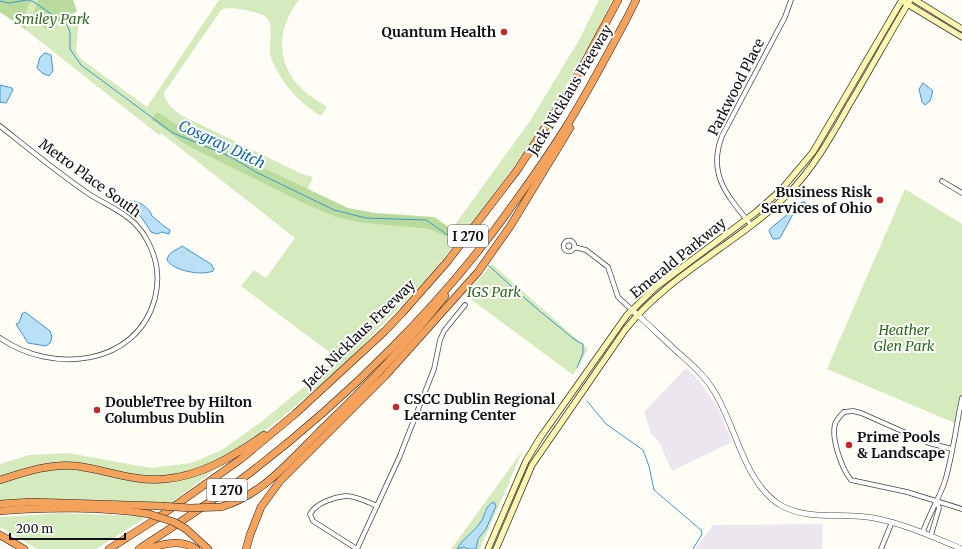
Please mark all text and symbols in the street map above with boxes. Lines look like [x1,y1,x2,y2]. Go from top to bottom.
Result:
park label: Smiley Park [14,10,90,28]
street label: Jack Nicklaus Freeway [523,21,617,160]
place label: Quantum Health [382,23,497,41]
marker: Quantum Health [499,27,509,37]
street label: Parkwood Place [704,35,768,139]
water label: Cosgray Ditch [175,116,269,172]
street label: Metro Place South [35,135,145,221]
place label: Business Risk Services of Ohio [761,183,873,217]
marker: Business Risk Services of Ohio [875,195,885,205]
street label: Emerald Parkway [626,213,730,302]
road number: I 270 [448,225,488,247]
street label: Jack Nicklaus Freeway [298,275,420,393]
park label: IGS Park [467,283,521,301]
park label: Heather Glen Park [873,321,935,355]
place label: CSCC Dublin Regional Learning Center [404,390,556,424]
place label: DoubleTree by Hilton Columbus Dublin [105,393,253,427]
marker: CSCC Dublin Regional Learning Center [391,402,401,412]
marker: DoubleTree by Hilton Columbus Dublin [92,405,102,415]
place label: Prime Pools & Landscape [857,428,945,462]
marker: Prime Pools & Landscape [844,440,854,450]
road number: I 270 [207,479,247,501]
scale bar [10,515,125,541]
text: 200 m [16,521,53,536]

